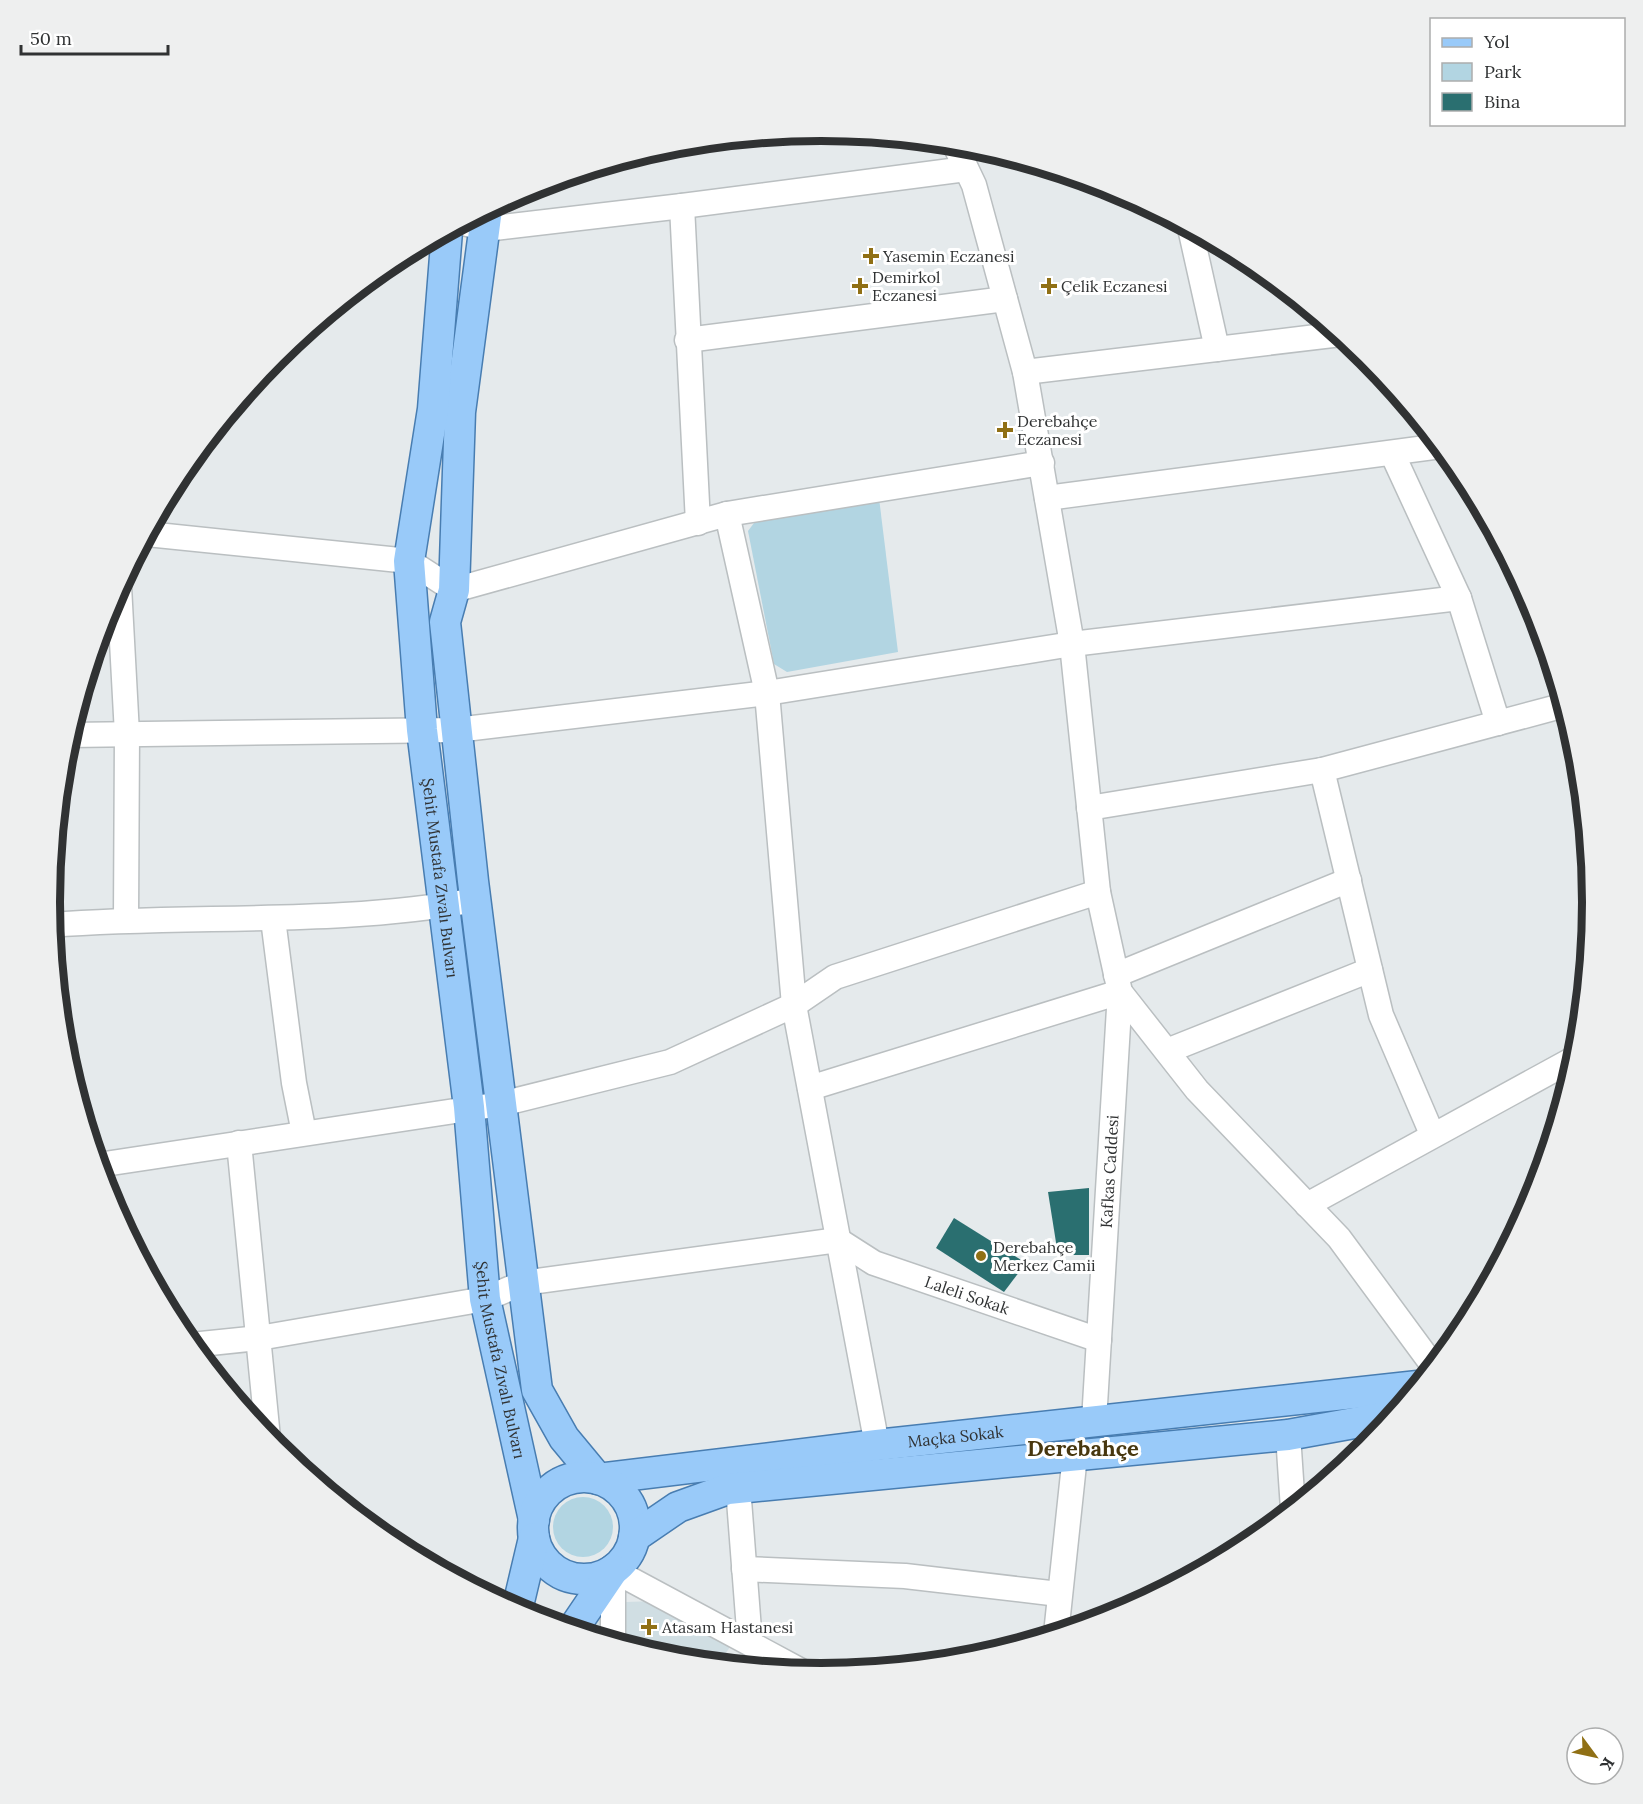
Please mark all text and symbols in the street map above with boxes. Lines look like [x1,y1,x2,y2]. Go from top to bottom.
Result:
scale bar [21,18,168,56]
legend [1430,18,1625,126]
text: 50 m [30,27,72,50]
text: Yol [1483,30,1510,53]
text: Park [1484,60,1522,83]
text: Bina [1484,90,1520,113]
place label: Yasemin Eczanesi [882,246,1015,266]
marker: Yasemin Eczanesi [864,249,878,263]
place label: Demirkol Eczanesi [872,267,940,305]
place label: Çelik Eczanesi [1061,276,1168,296]
marker: Demirkol Eczanesi [853,279,867,293]
marker: Çelik Eczanesi [1042,279,1056,293]
place label: Derebahçe Eczanesi [1017,411,1098,449]
marker: Derebahçe Eczanesi [998,423,1012,437]
street label: Şehit Mustafa Zıvalı Bulvarı [418,777,463,979]
street label: Kafkas Caddesi [1096,1114,1123,1229]
place label: Derebahçe Merkez Camii [993,1237,1095,1275]
marker: Derebahçe Merkez Camii [974,1249,988,1263]
street label: Şehit Mustafa Zıvalı Bulvarı [472,1260,530,1460]
street label: Laleli Sokak [922,1271,1012,1319]
street label: Maçka Sokak [906,1421,1005,1452]
district label: Derebahçe [1027,1434,1139,1462]
place label: Atasam Hastanesi [661,1617,793,1637]
marker: Atasam Hastanesi [640,1618,658,1636]
north arrow [1565,1726,1625,1786]
text: K [1596,1754,1619,1775]

